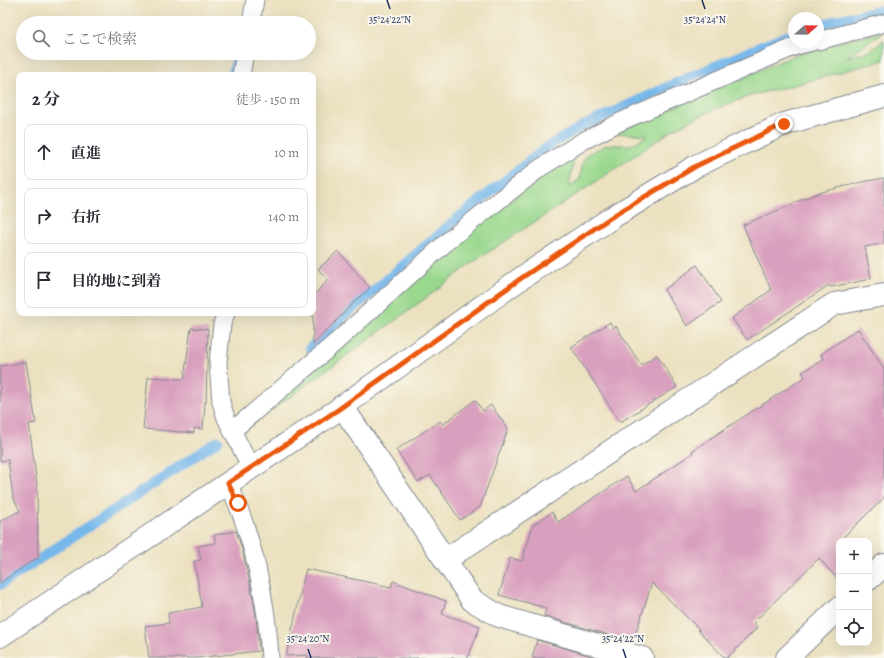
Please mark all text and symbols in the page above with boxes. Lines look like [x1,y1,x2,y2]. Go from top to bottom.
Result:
north arrow [788,12,824,48]
text: 35°24'22"N [369,13,411,26]
text: 35°24'24"N [684,13,726,26]
search box [16,16,316,60]
icon: search [30,27,52,49]
text: ここで検索 [62,29,137,49]
text: 2 分 [32,88,60,111]
text: 徒歩 · 150 m [236,91,300,108]
route end [775,115,793,133]
icon: ahead [33,141,55,163]
text: 直進 [71,143,101,163]
text: 10 m [274,144,299,161]
icon: right [33,205,55,227]
text: 右折 [71,207,101,227]
text: 140 m [268,208,299,225]
icon: arrive [33,269,55,291]
text: 目的地に到着 [71,271,161,291]
route start [229,494,247,512]
map controls [836,538,872,646]
button: + [836,538,872,574]
button: − [836,574,872,610]
button: locate [836,610,872,646]
text: 35°24'20"N [287,632,329,645]
text: 35°24'22"N [602,632,644,645]

